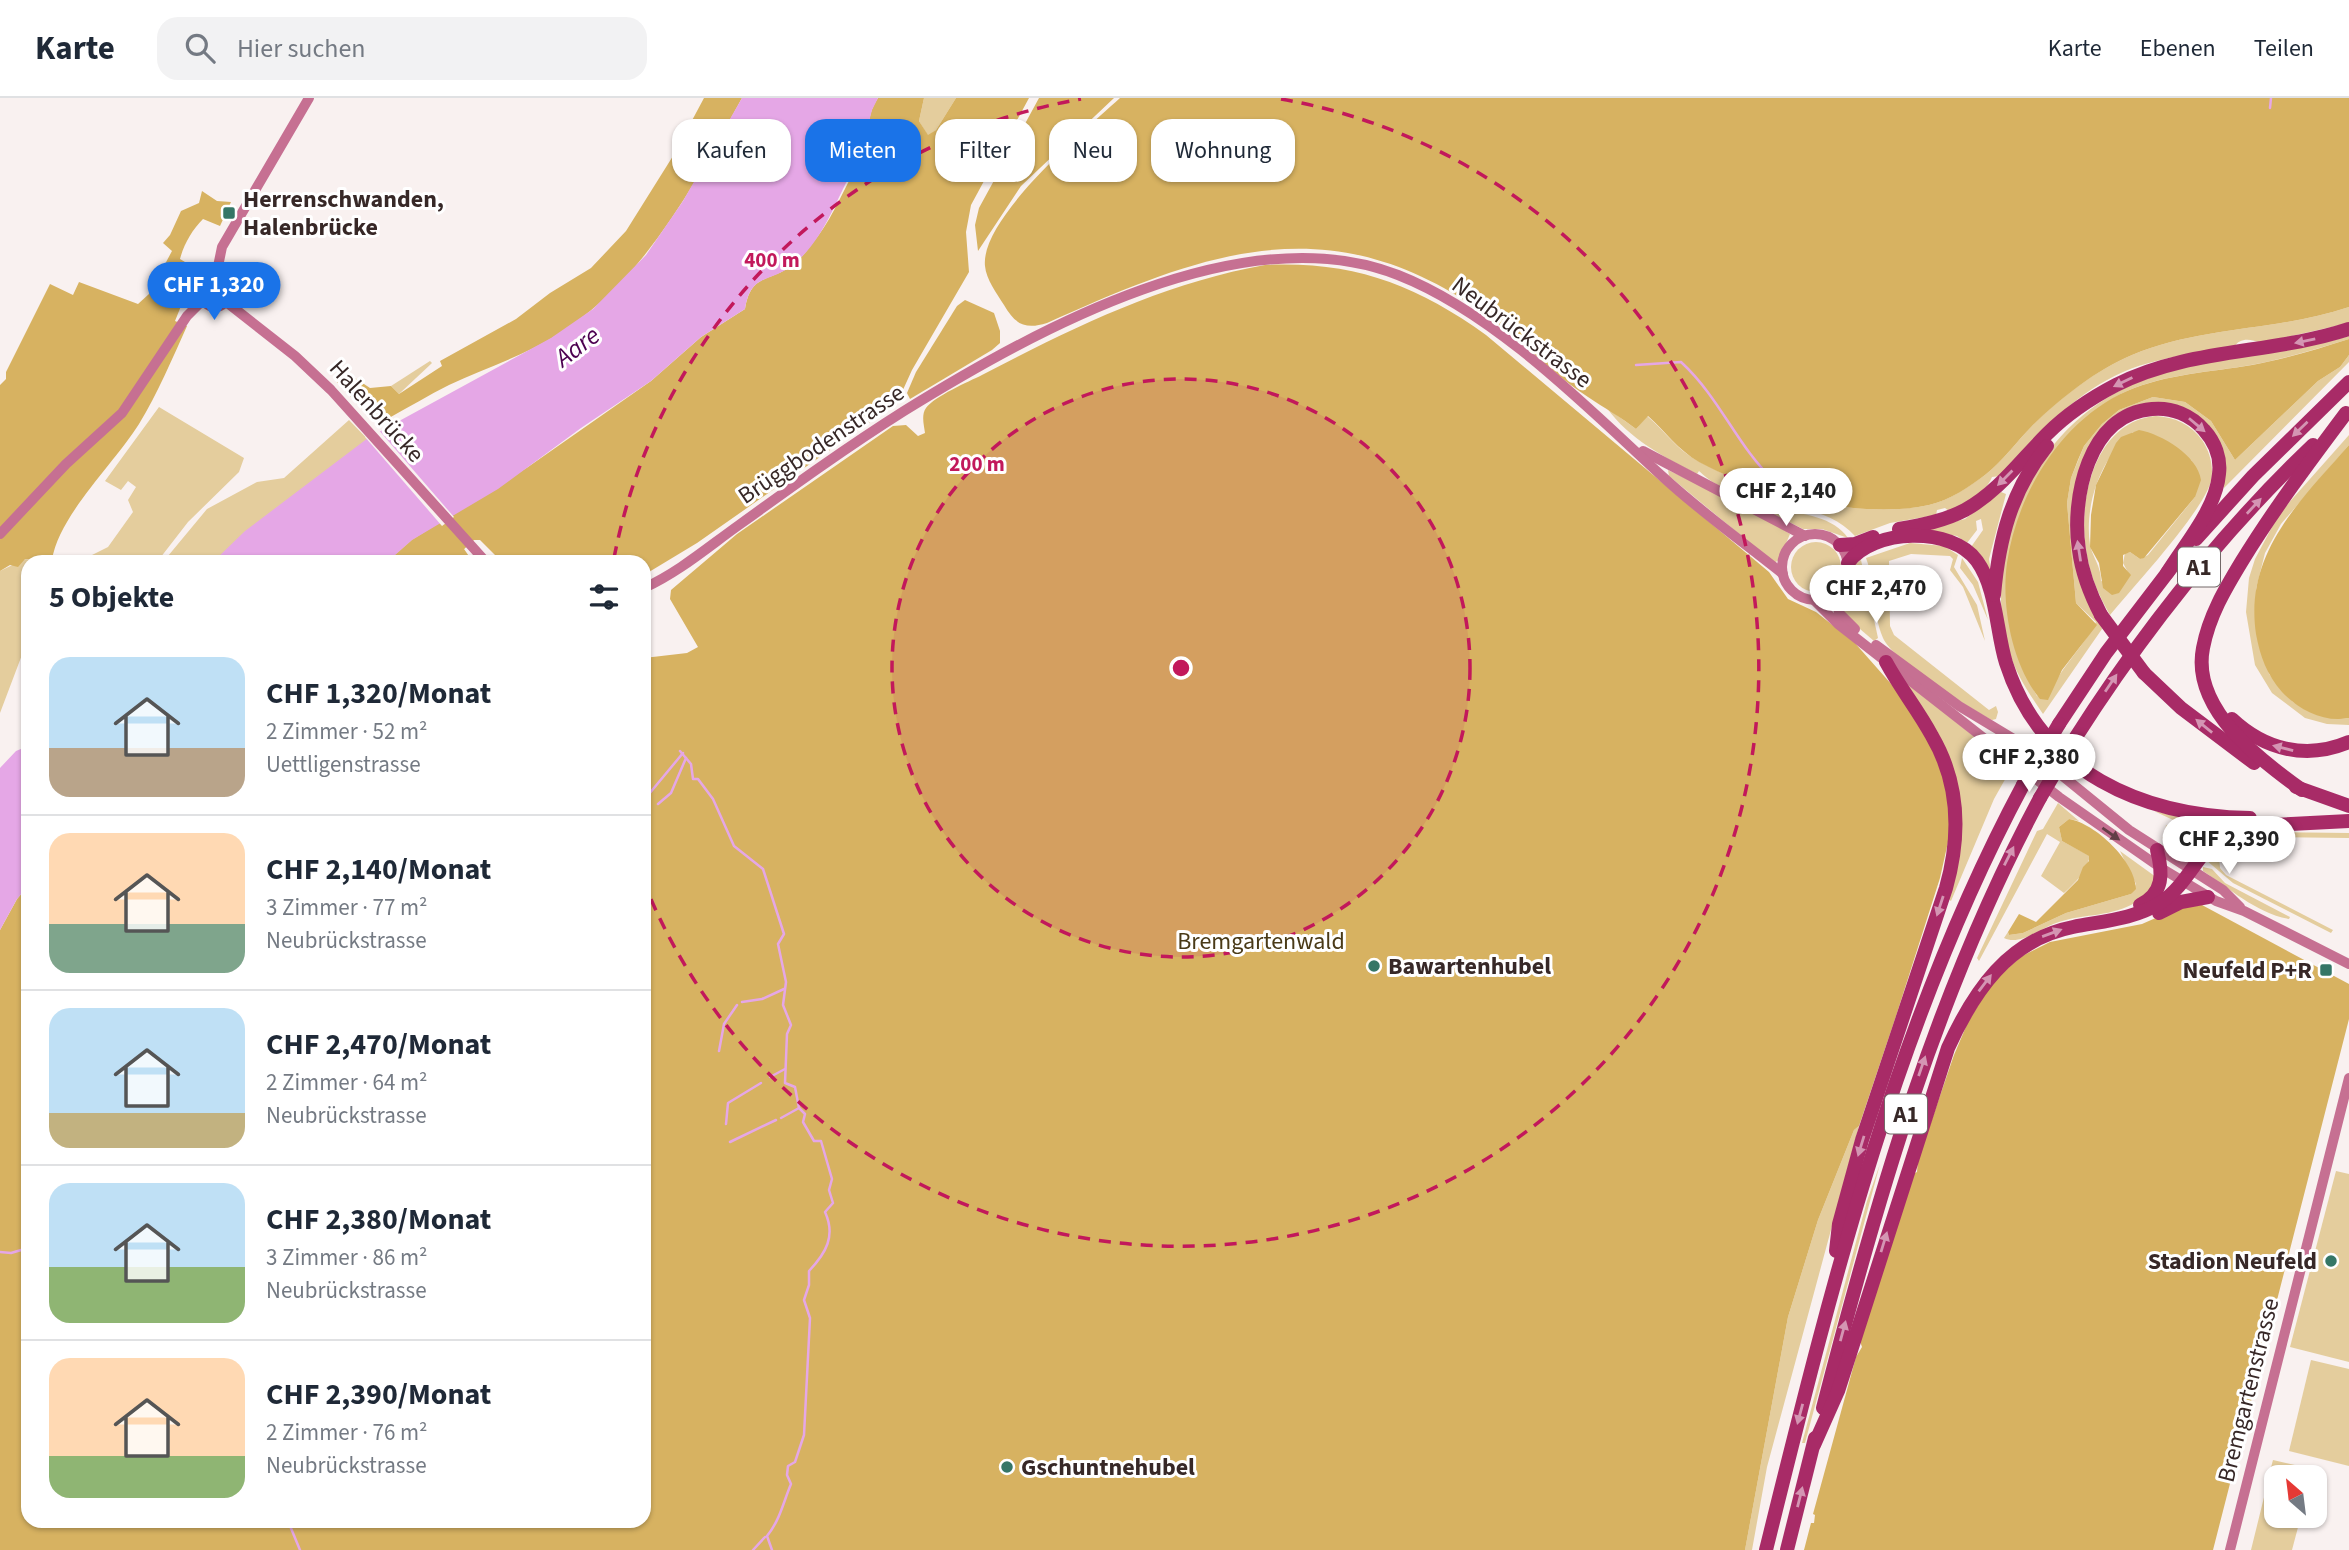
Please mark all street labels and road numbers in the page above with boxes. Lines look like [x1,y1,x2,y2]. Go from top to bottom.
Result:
street label: Neubrückstrasse [1444,268,1599,397]
street label: Halenbrücke [321,352,432,471]
street label: Brüggbodenstrasse [731,376,911,513]
road number: A1 [2178,547,2220,587]
road number: A1 [1885,1094,1927,1134]
street label: Bremgartenstrasse [2209,1294,2288,1486]

